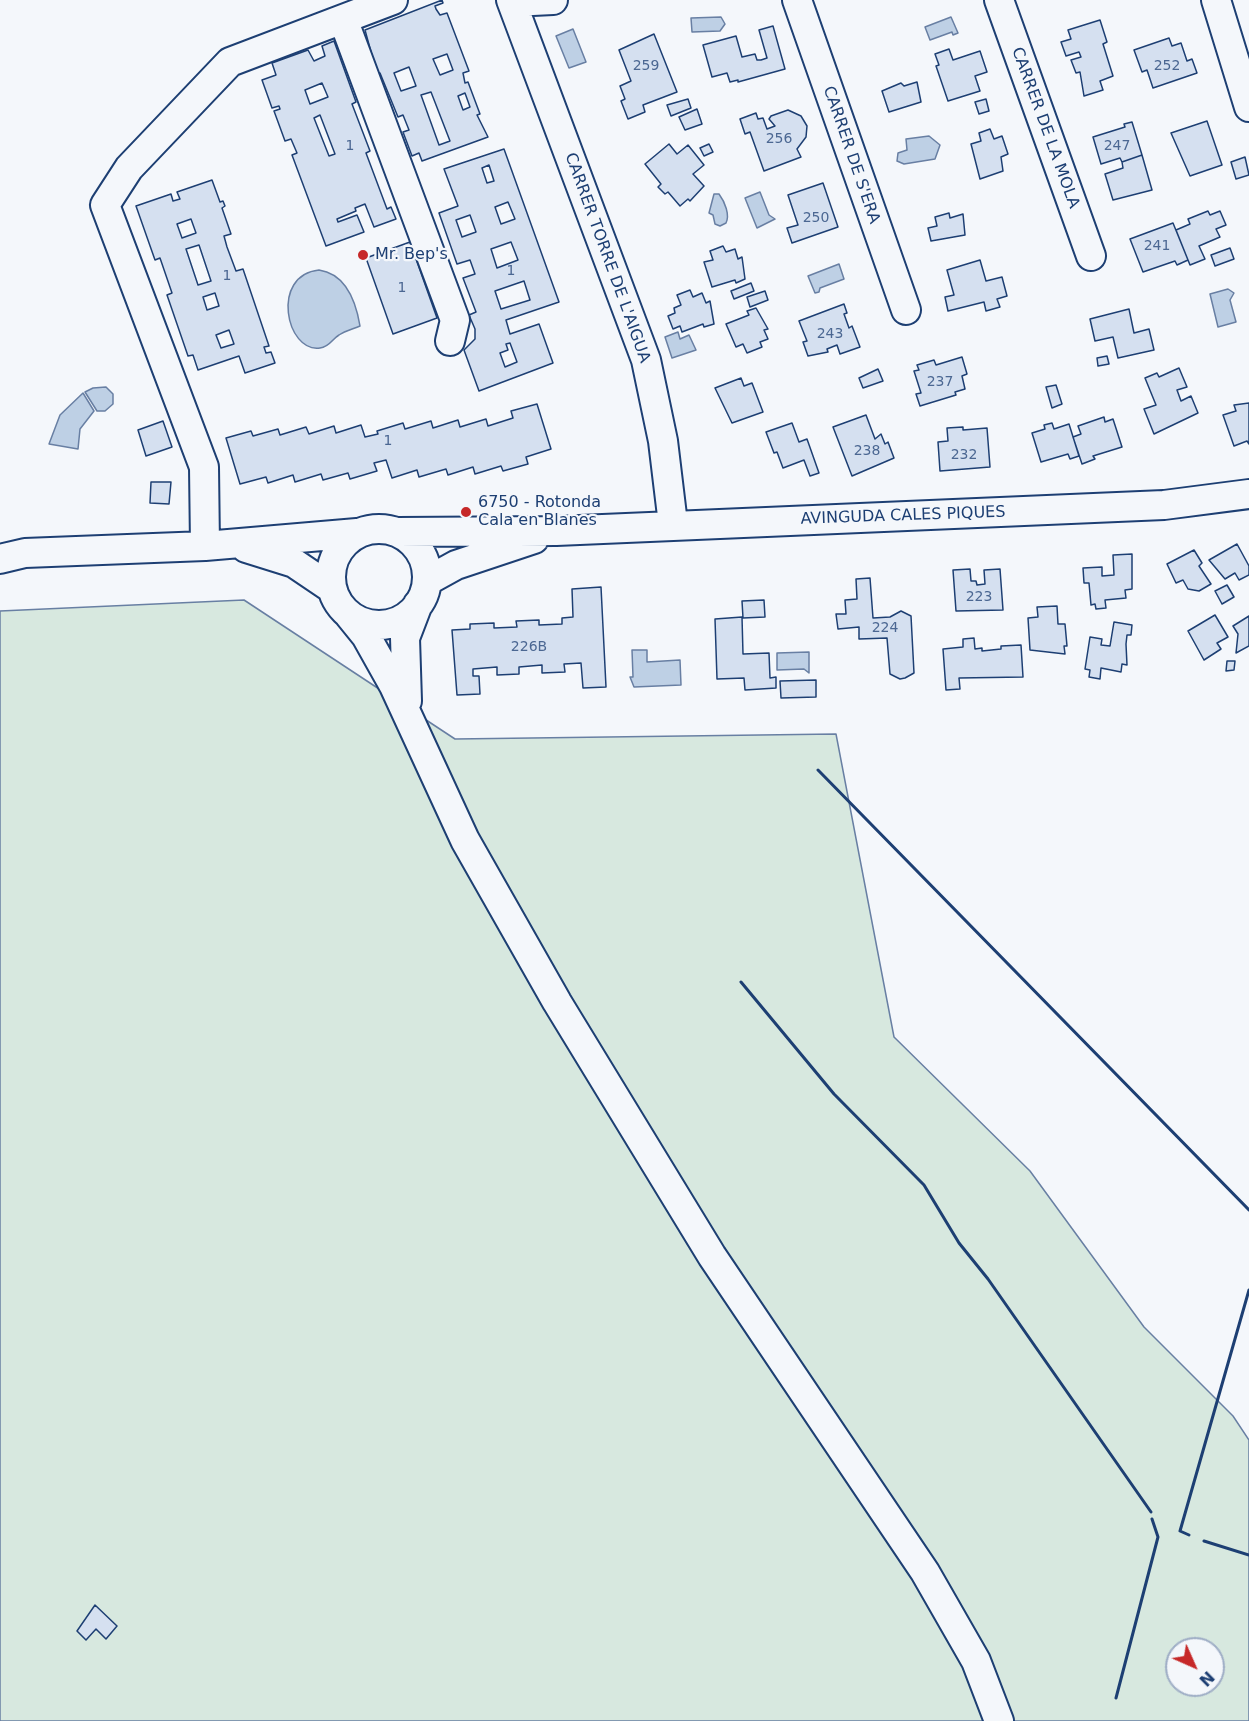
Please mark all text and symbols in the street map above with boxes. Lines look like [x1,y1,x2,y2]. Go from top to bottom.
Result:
street label: CARRER DE LA MOLA [1007,45,1083,211]
house number: 259 [633,58,659,74]
house number: 252 [1154,58,1180,74]
street label: CARRER DE S'ERA [818,84,884,226]
house number: 256 [766,131,792,147]
house number: 1 [346,138,354,154]
house number: 247 [1104,138,1130,154]
street label: CARRER TORRE DE L'AIGUA [560,150,654,366]
house number: 250 [803,210,829,226]
house number: 241 [1144,238,1170,254]
place label: Mr. Bep's [375,245,448,265]
marker: Mr. Bep's [356,248,370,262]
house number: 1 [507,263,515,279]
house number: 1 [223,268,231,284]
house number: 1 [398,280,406,296]
house number: 243 [817,326,843,342]
house number: 237 [927,374,953,390]
house number: 1 [384,433,392,449]
house number: 238 [854,443,880,459]
house number: 232 [951,447,977,463]
place label: 6750 - Rotonda Cala en Blanes [478,493,601,531]
street label: AVINGUDA CALES PIQUES [800,503,1006,529]
marker: 6750 - Rotonda Cala en Blanes [459,505,473,519]
house number: 223 [966,589,992,605]
house number: 224 [872,620,898,636]
house number: 226B [511,639,547,655]
north arrow [1165,1637,1225,1697]
text: N [1195,1667,1218,1690]

